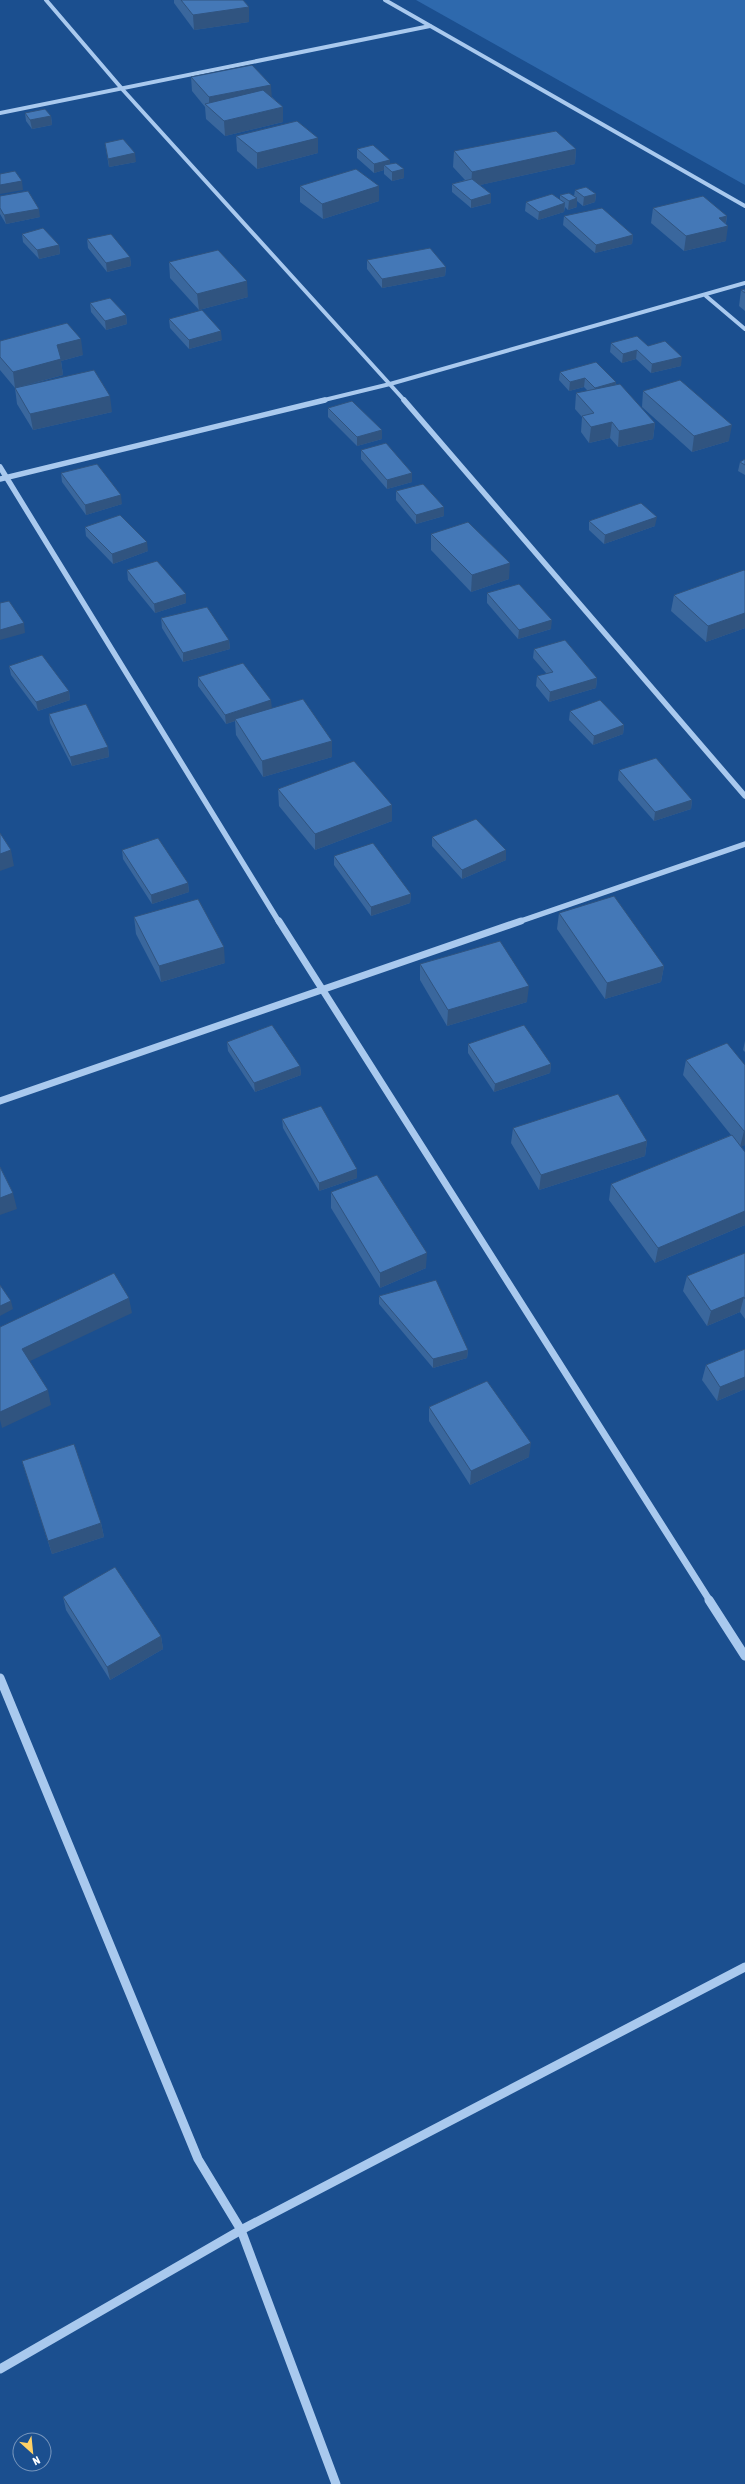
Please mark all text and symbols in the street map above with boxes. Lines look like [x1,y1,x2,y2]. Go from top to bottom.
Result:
north arrow [12,2432,52,2472]
text: N [31,2454,42,2468]

